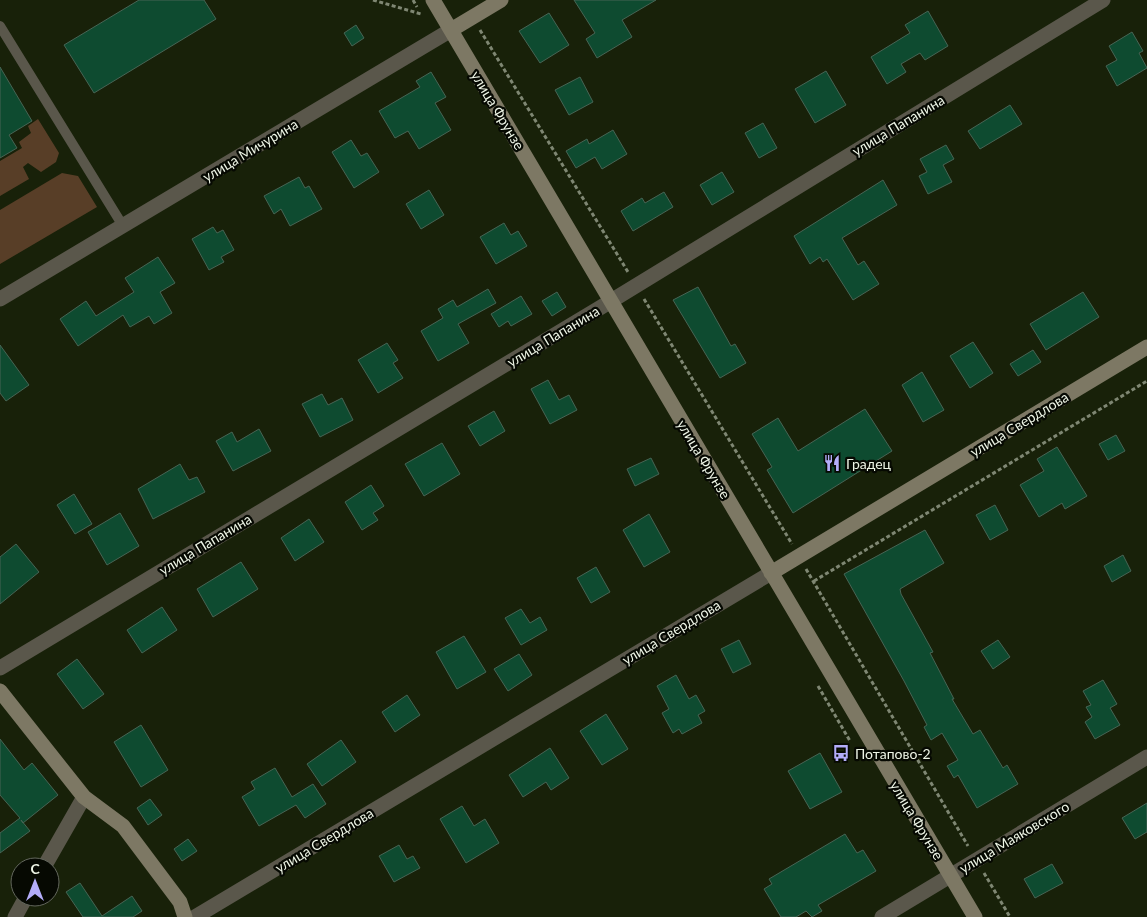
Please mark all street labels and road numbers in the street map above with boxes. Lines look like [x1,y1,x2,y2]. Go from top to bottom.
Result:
street label: улица Фрунзе [468,67,528,153]
street label: улица Папанина [849,91,947,159]
street label: улица Мичурина [199,115,301,185]
street label: улица Папанина [504,302,602,370]
street label: улица Свердлова [967,388,1071,460]
street label: улица Фрунзе [674,416,734,502]
street label: улица Папанина [156,510,254,578]
street label: улица Свердлова [619,596,723,668]
street label: улица Фрунзе [887,777,947,863]
street label: улица Маяковского [956,797,1072,877]
street label: улица Свердлова [272,804,376,876]

